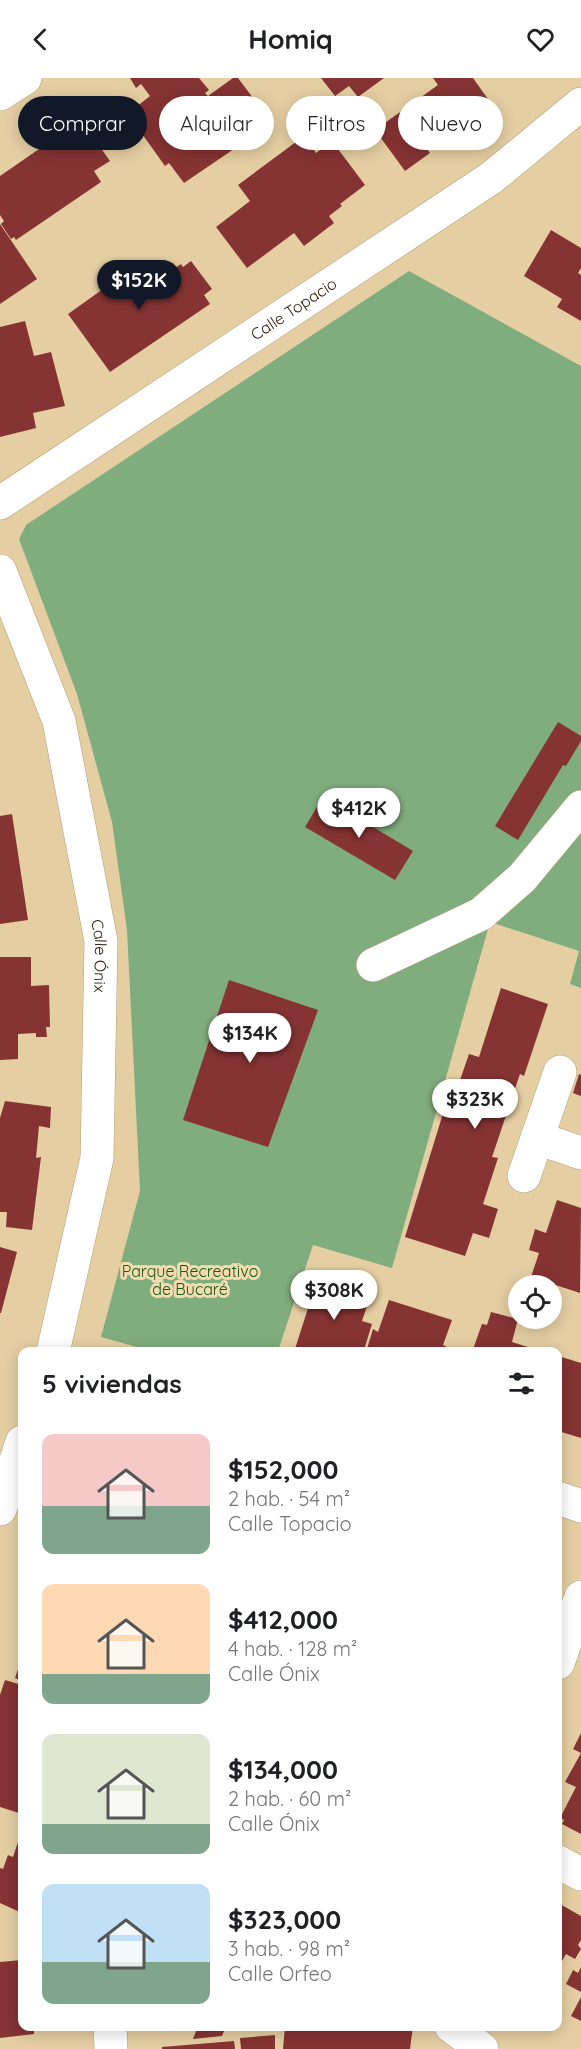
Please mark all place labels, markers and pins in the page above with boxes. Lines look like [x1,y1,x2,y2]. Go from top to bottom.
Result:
pin: $152K [97,260,181,311]
pin: $412K [317,788,401,839]
pin: $134K [208,1013,292,1064]
pin: $323K [433,1079,517,1130]
pin: $308K [292,1270,376,1321]

